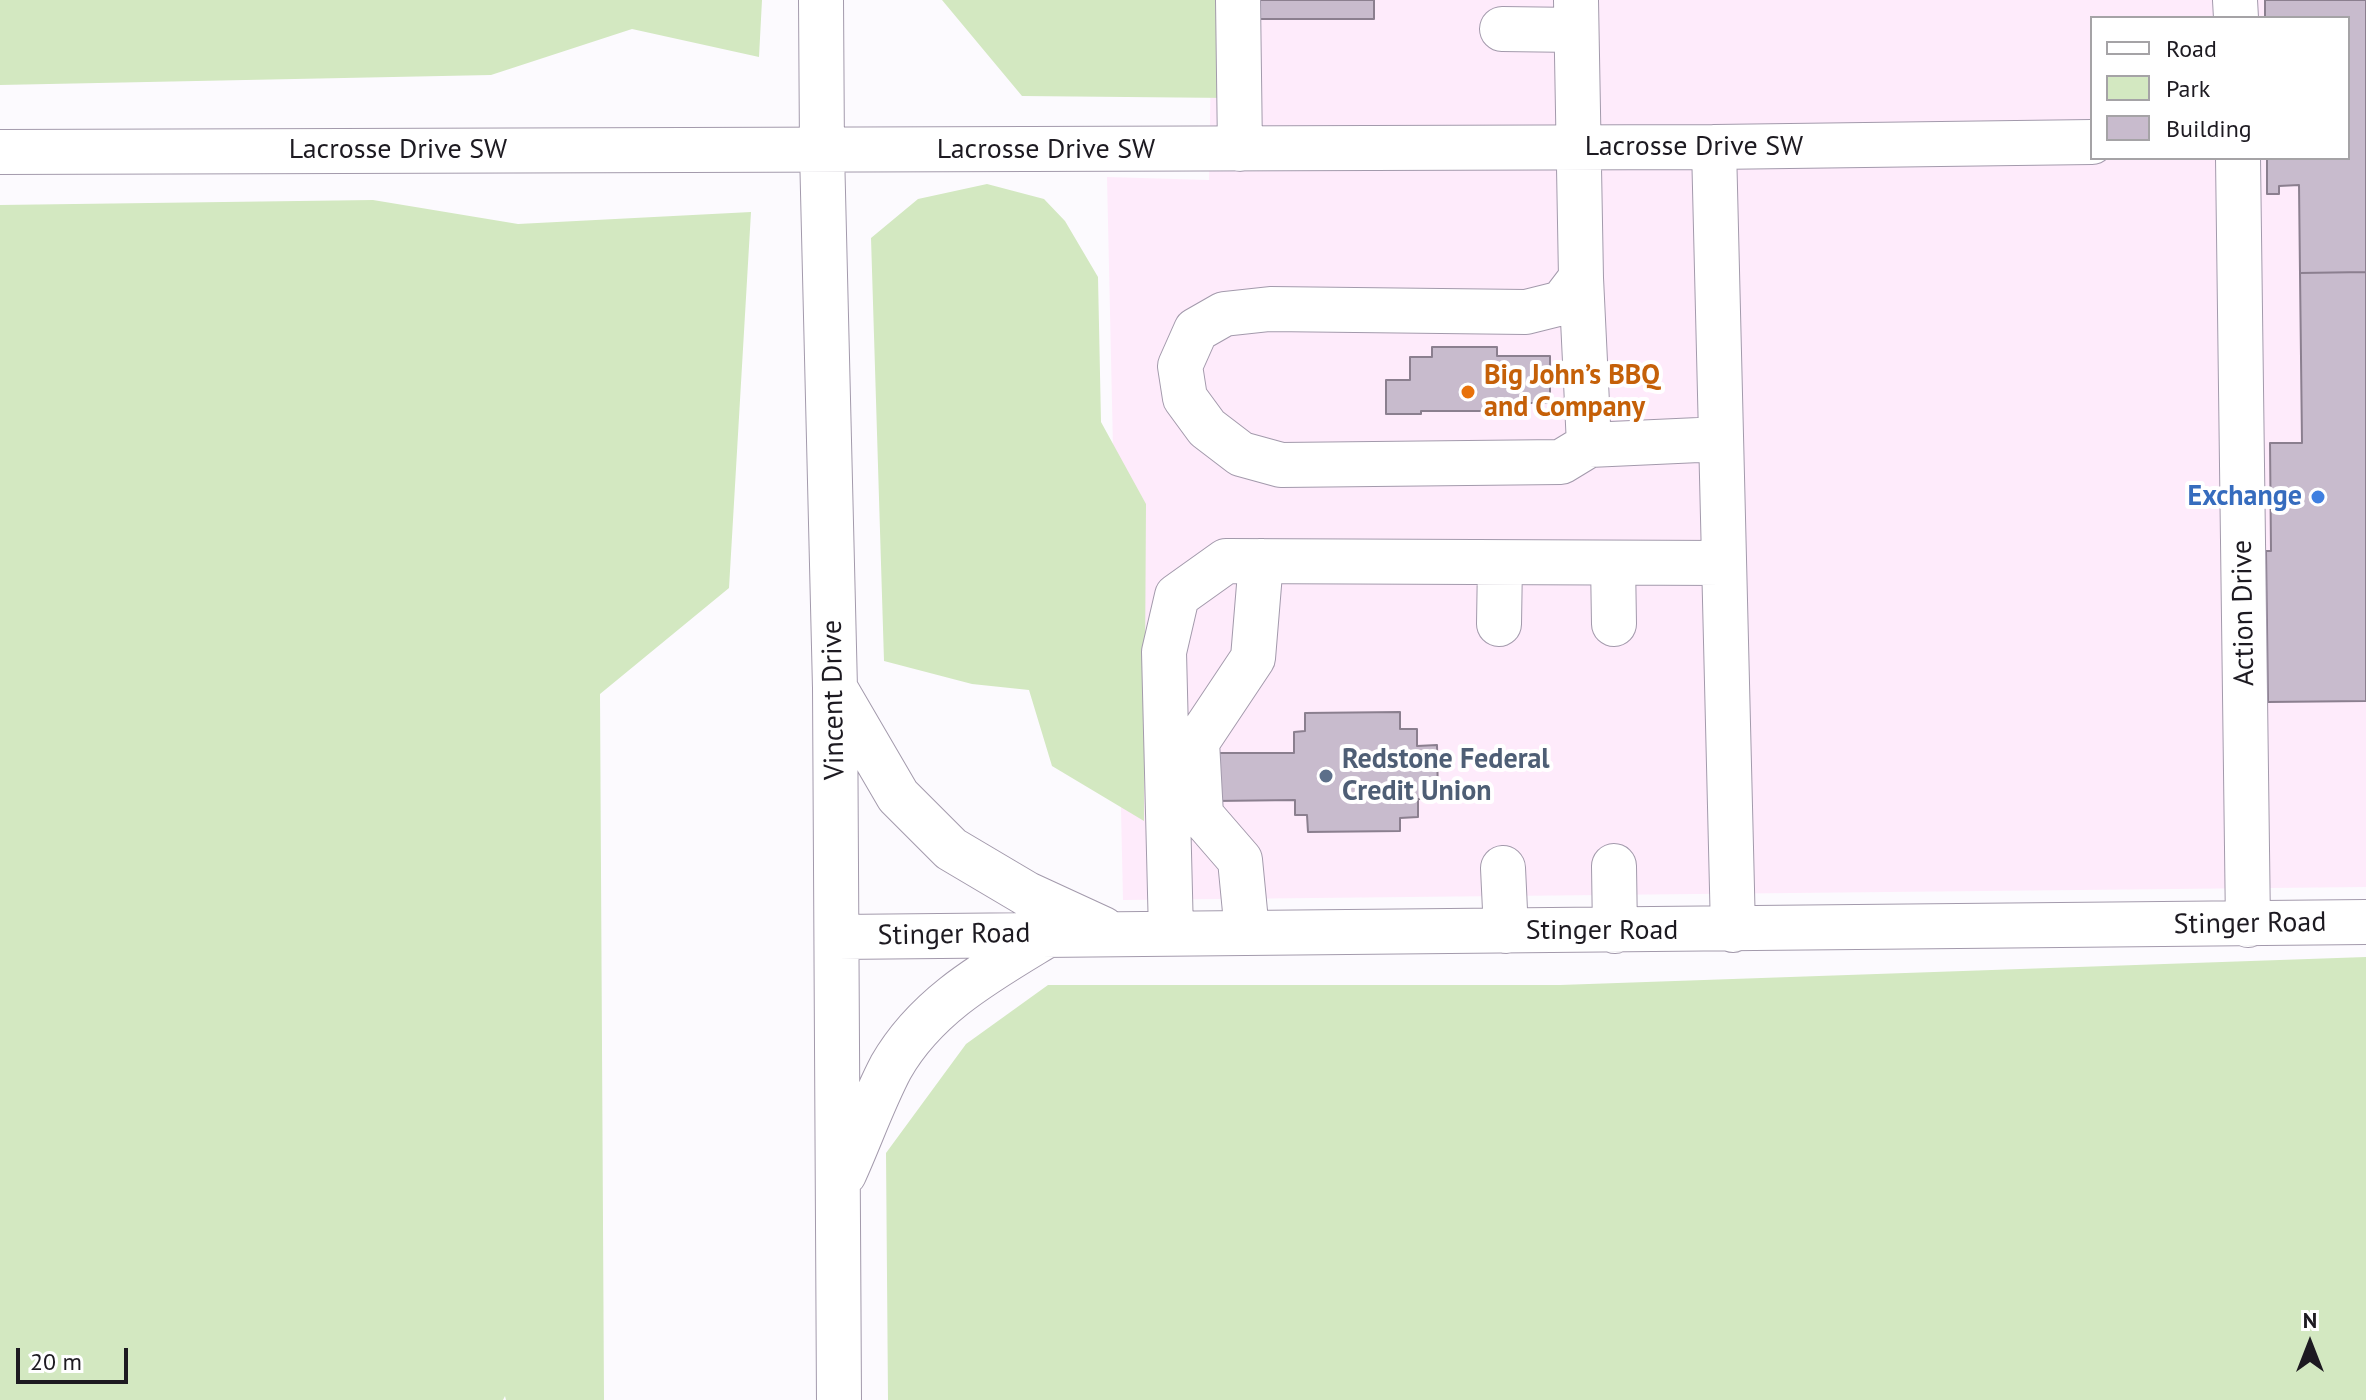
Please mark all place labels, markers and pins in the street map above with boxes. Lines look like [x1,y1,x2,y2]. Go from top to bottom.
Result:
place label: Big John’s BBQ and Company [1484,359,1660,425]
marker: Big John’s BBQ and Company [1459,383,1477,401]
place label: Exchange [2188,480,2302,514]
marker: Exchange [2309,488,2327,506]
place label: Redstone Federal Credit Union [1342,743,1550,809]
marker: Redstone Federal Credit Union [1317,767,1335,785]

